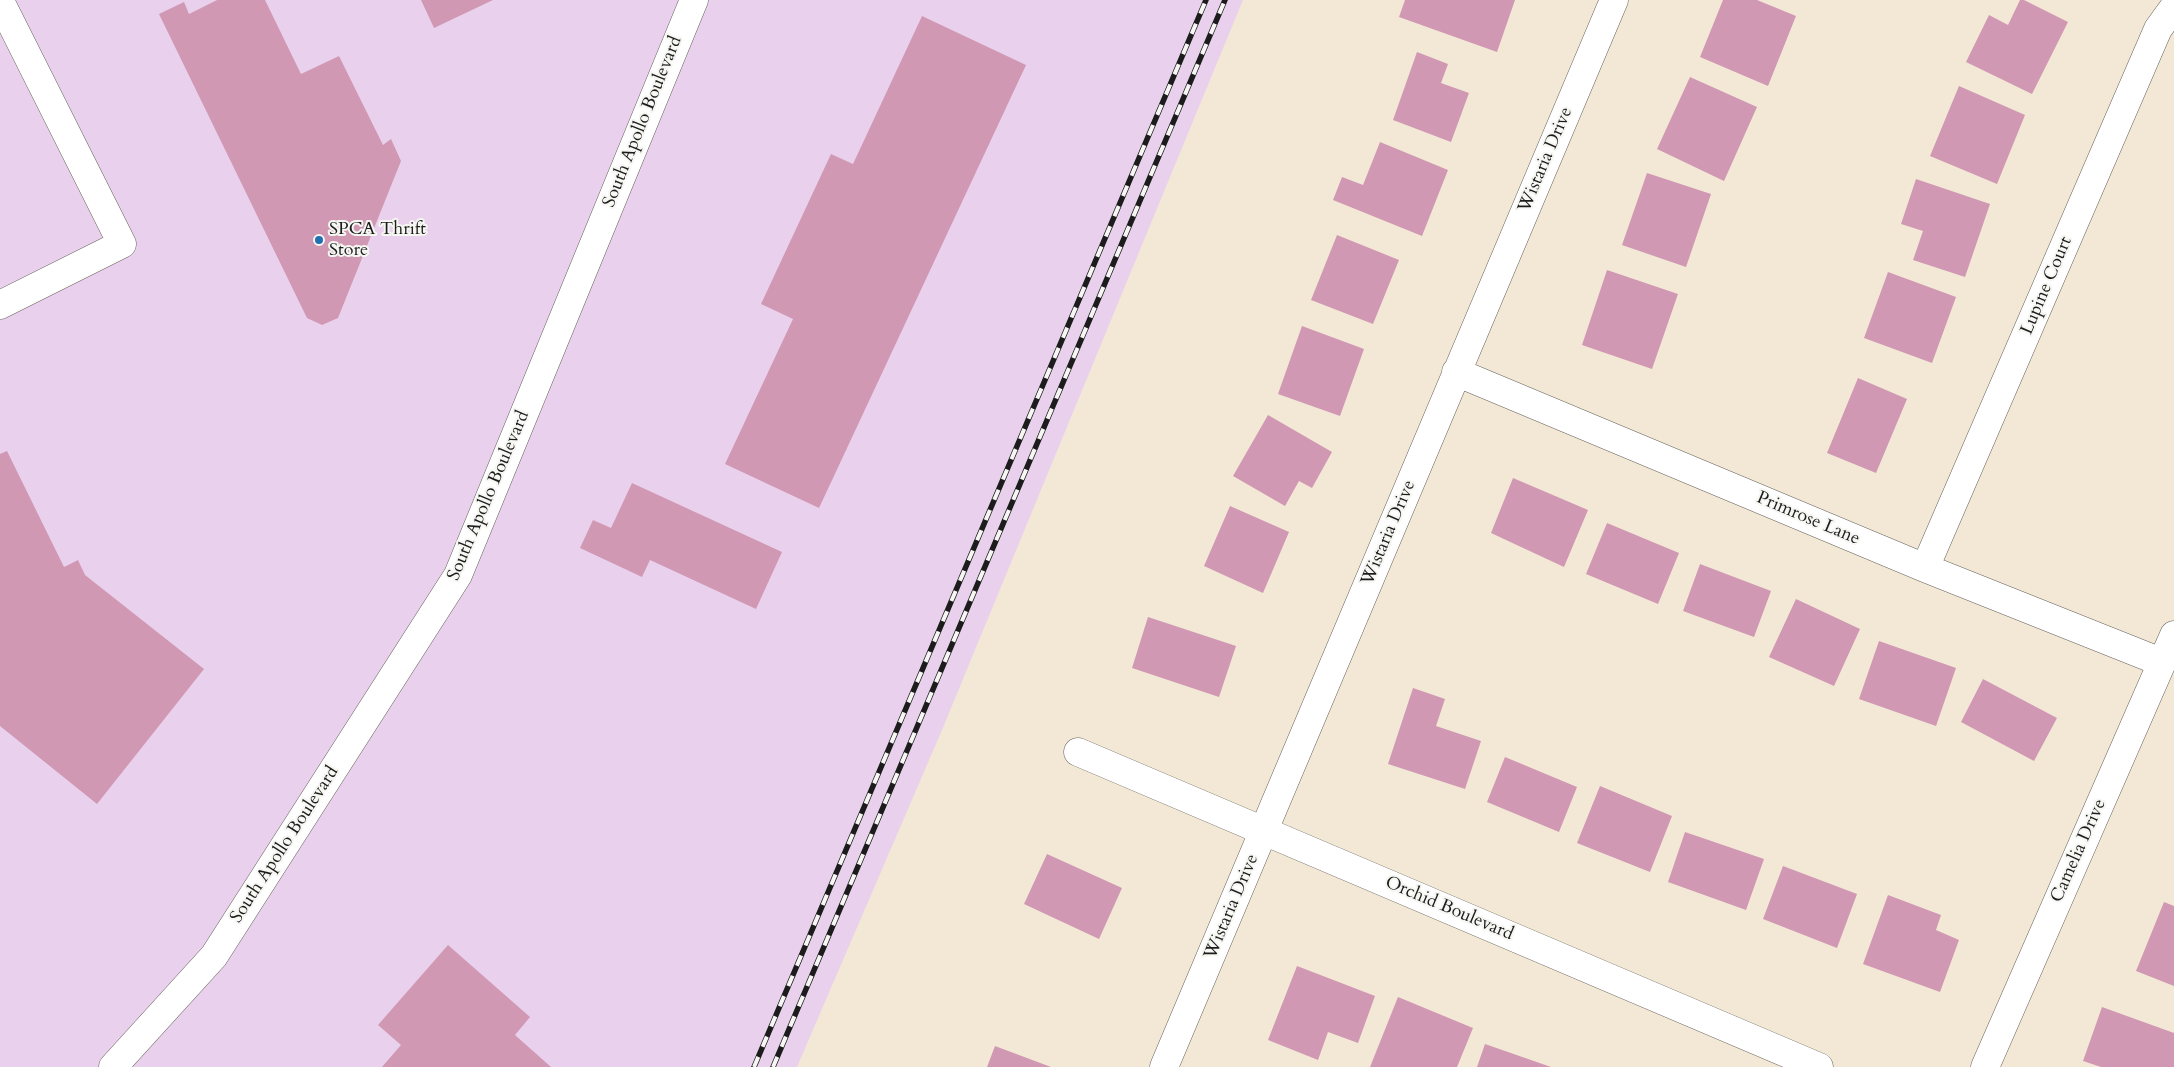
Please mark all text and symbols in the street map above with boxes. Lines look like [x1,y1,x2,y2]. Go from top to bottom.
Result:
street label: South Apollo Boulevard [599,33,687,211]
street label: Wistaria Drive [1514,104,1578,216]
place label: SPCA Thrift Store [329,219,426,262]
marker: SPCA Thrift Store [313,234,325,246]
street label: Lupine Court [2017,234,2077,338]
street label: South Apollo Boulevard [443,408,535,584]
street label: Wistaria Drive [1357,477,1421,589]
street label: Primrose Lane [1753,488,1863,550]
street label: South Apollo Boulevard [226,763,344,927]
street label: Camelia Drive [2047,796,2111,906]
street label: Wistaria Drive [1200,851,1264,963]
street label: Orchid Boulevard [1382,872,1516,946]

